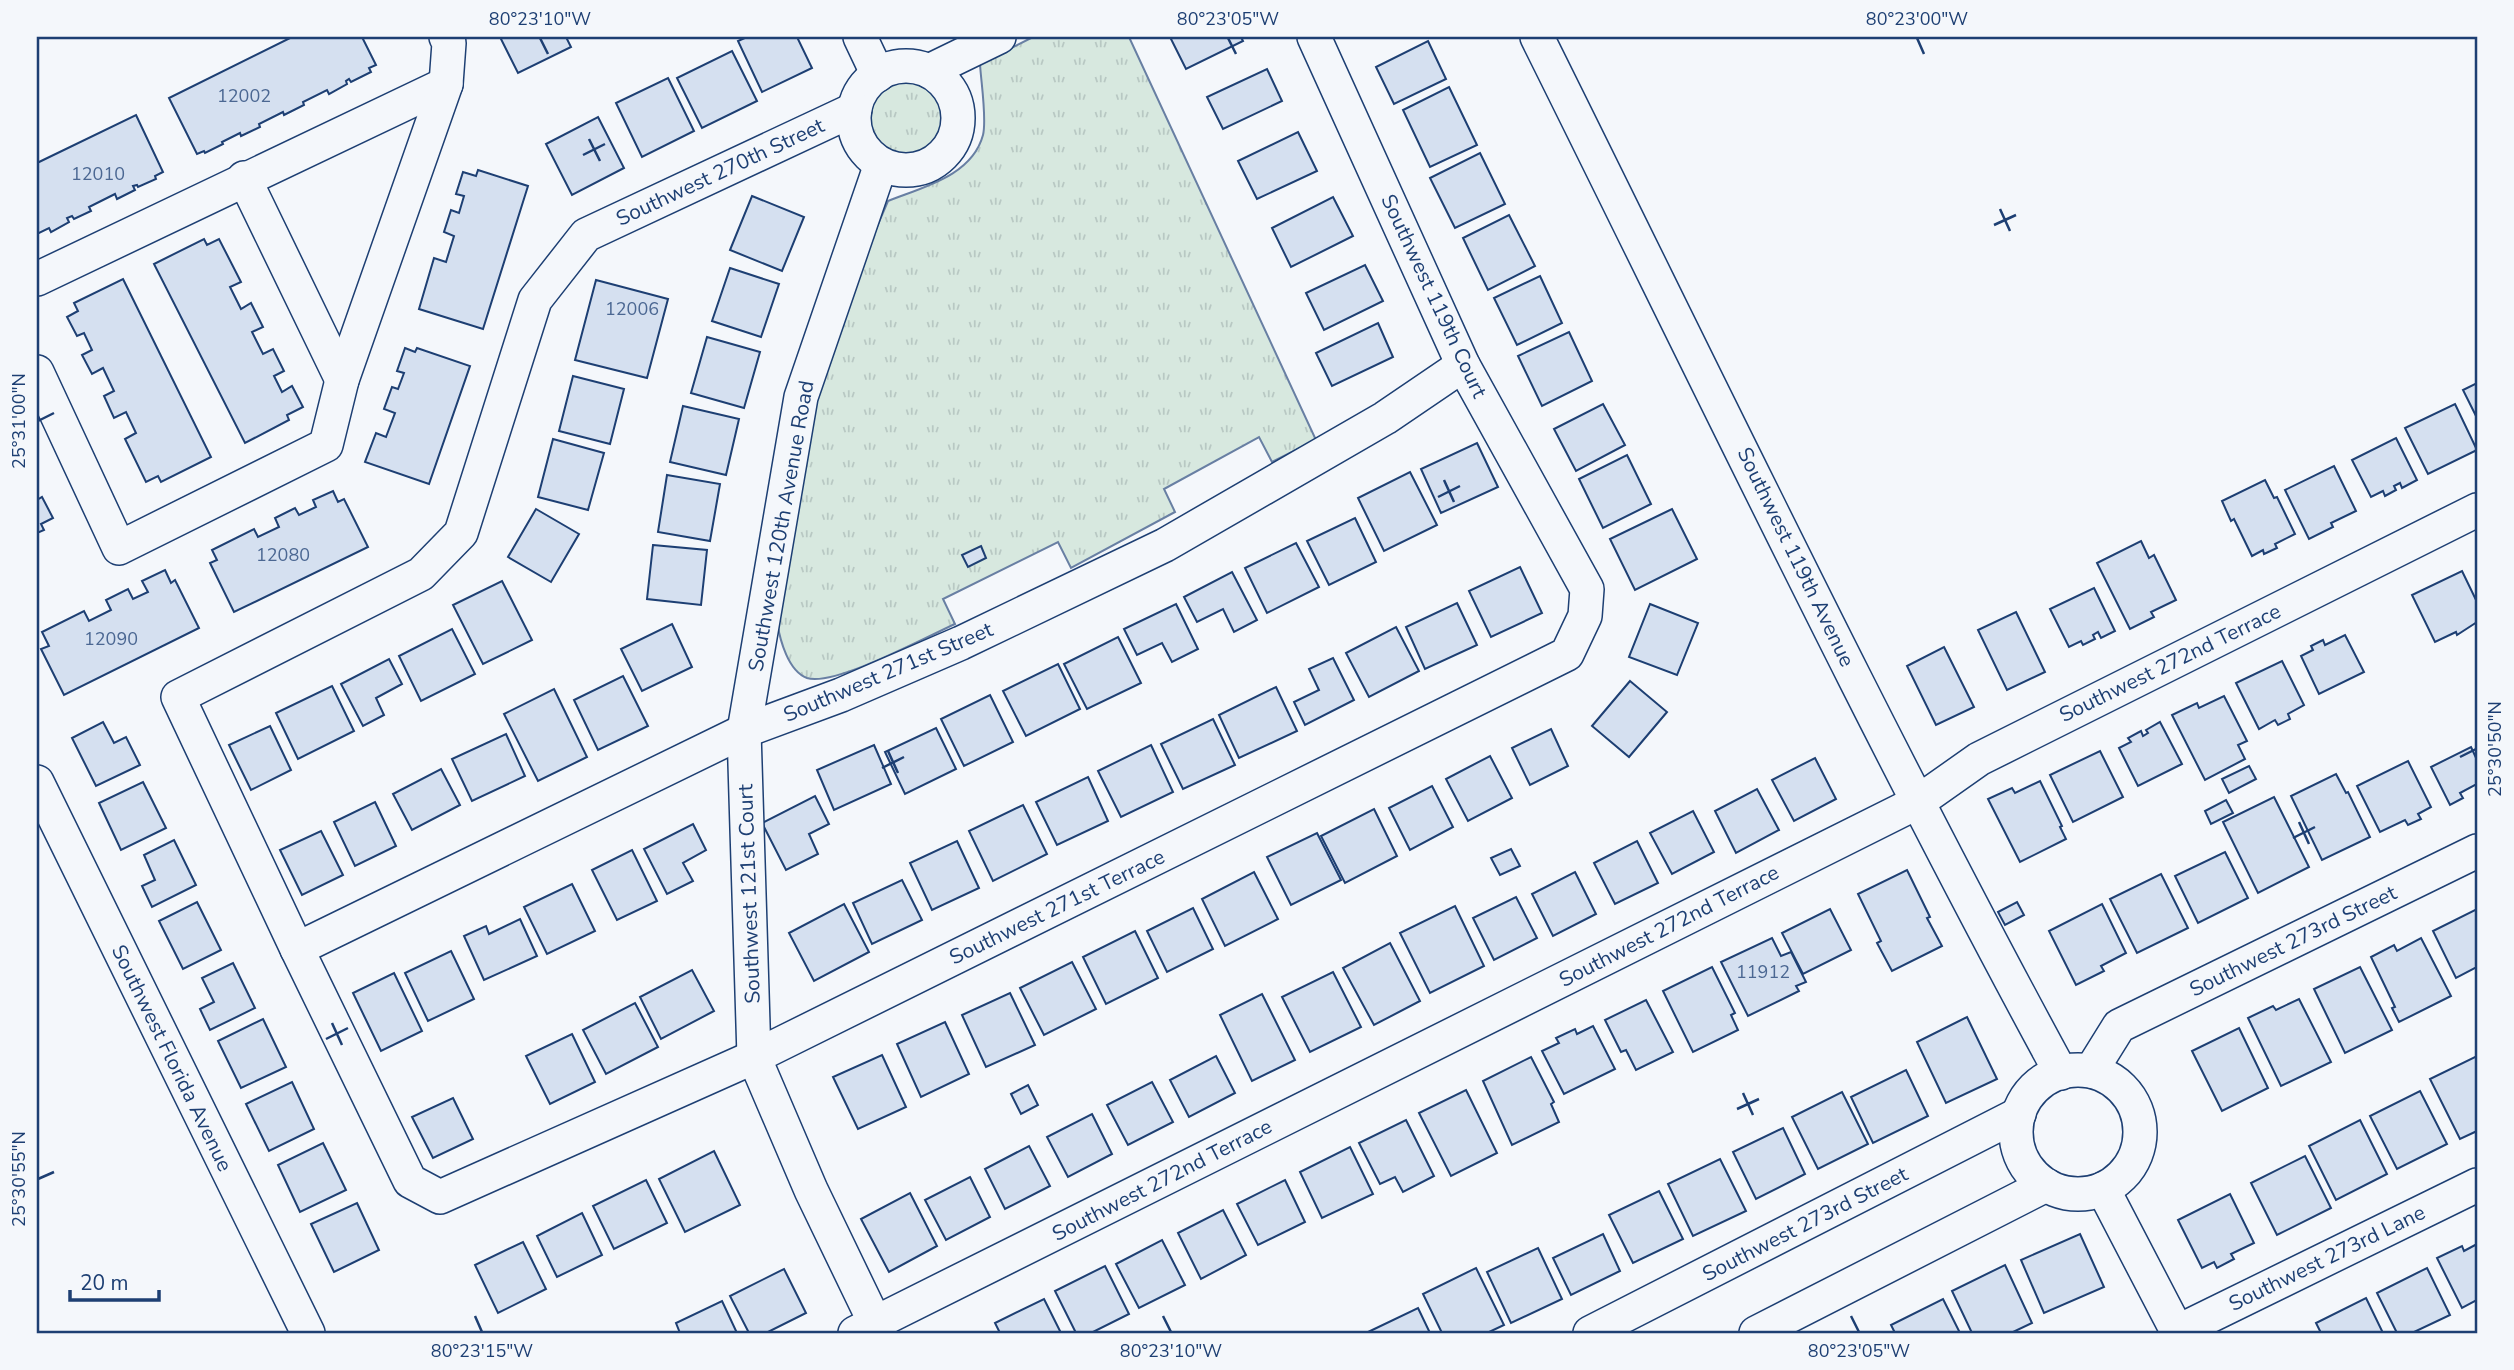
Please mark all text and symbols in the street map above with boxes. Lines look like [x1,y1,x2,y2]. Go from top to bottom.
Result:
text: 80°23'10"W [489,7,591,31]
text: 80°23'05"W [1177,7,1279,31]
text: 80°23'00"W [1866,7,1968,31]
house number: 12002 [217,84,271,108]
street label: Southwest 270th Street [611,111,829,233]
house number: 12010 [71,162,125,186]
street label: Southwest 119th Court [1374,190,1494,403]
house number: 12006 [605,297,659,321]
text: 25°31'00"N [7,373,31,469]
street label: Southwest 120th Avenue Road [742,378,820,674]
street label: Southwest 119th Avenue [1731,443,1861,671]
house number: 12080 [256,543,310,567]
street label: Southwest 272nd Terrace [2055,597,2285,729]
street label: Southwest 271st Street [779,615,998,729]
house number: 12090 [84,627,138,651]
text: 25°30'50"N [2483,701,2507,797]
street label: Southwest 121st Court [731,783,767,1004]
street label: Southwest 271st Terrace [945,843,1169,971]
street label: Southwest 272nd Terrace [1554,858,1784,994]
street label: Southwest 273rd Street [2185,878,2402,1003]
street label: Southwest Florida Avenue [105,940,239,1176]
house number: 11912 [1736,960,1790,984]
street label: Southwest 272nd Terrace [1047,1112,1277,1248]
text: 25°30'55"N [7,1131,31,1227]
street label: Southwest 273rd Street [1697,1160,1913,1288]
street label: Southwest 273rd Lane [2224,1198,2430,1318]
scale bar [70,1258,159,1302]
text: 20 m [80,1269,129,1297]
text: 80°23'15"W [431,1339,533,1363]
text: 80°23'10"W [1120,1339,1222,1363]
text: 80°23'05"W [1808,1339,1910,1363]

